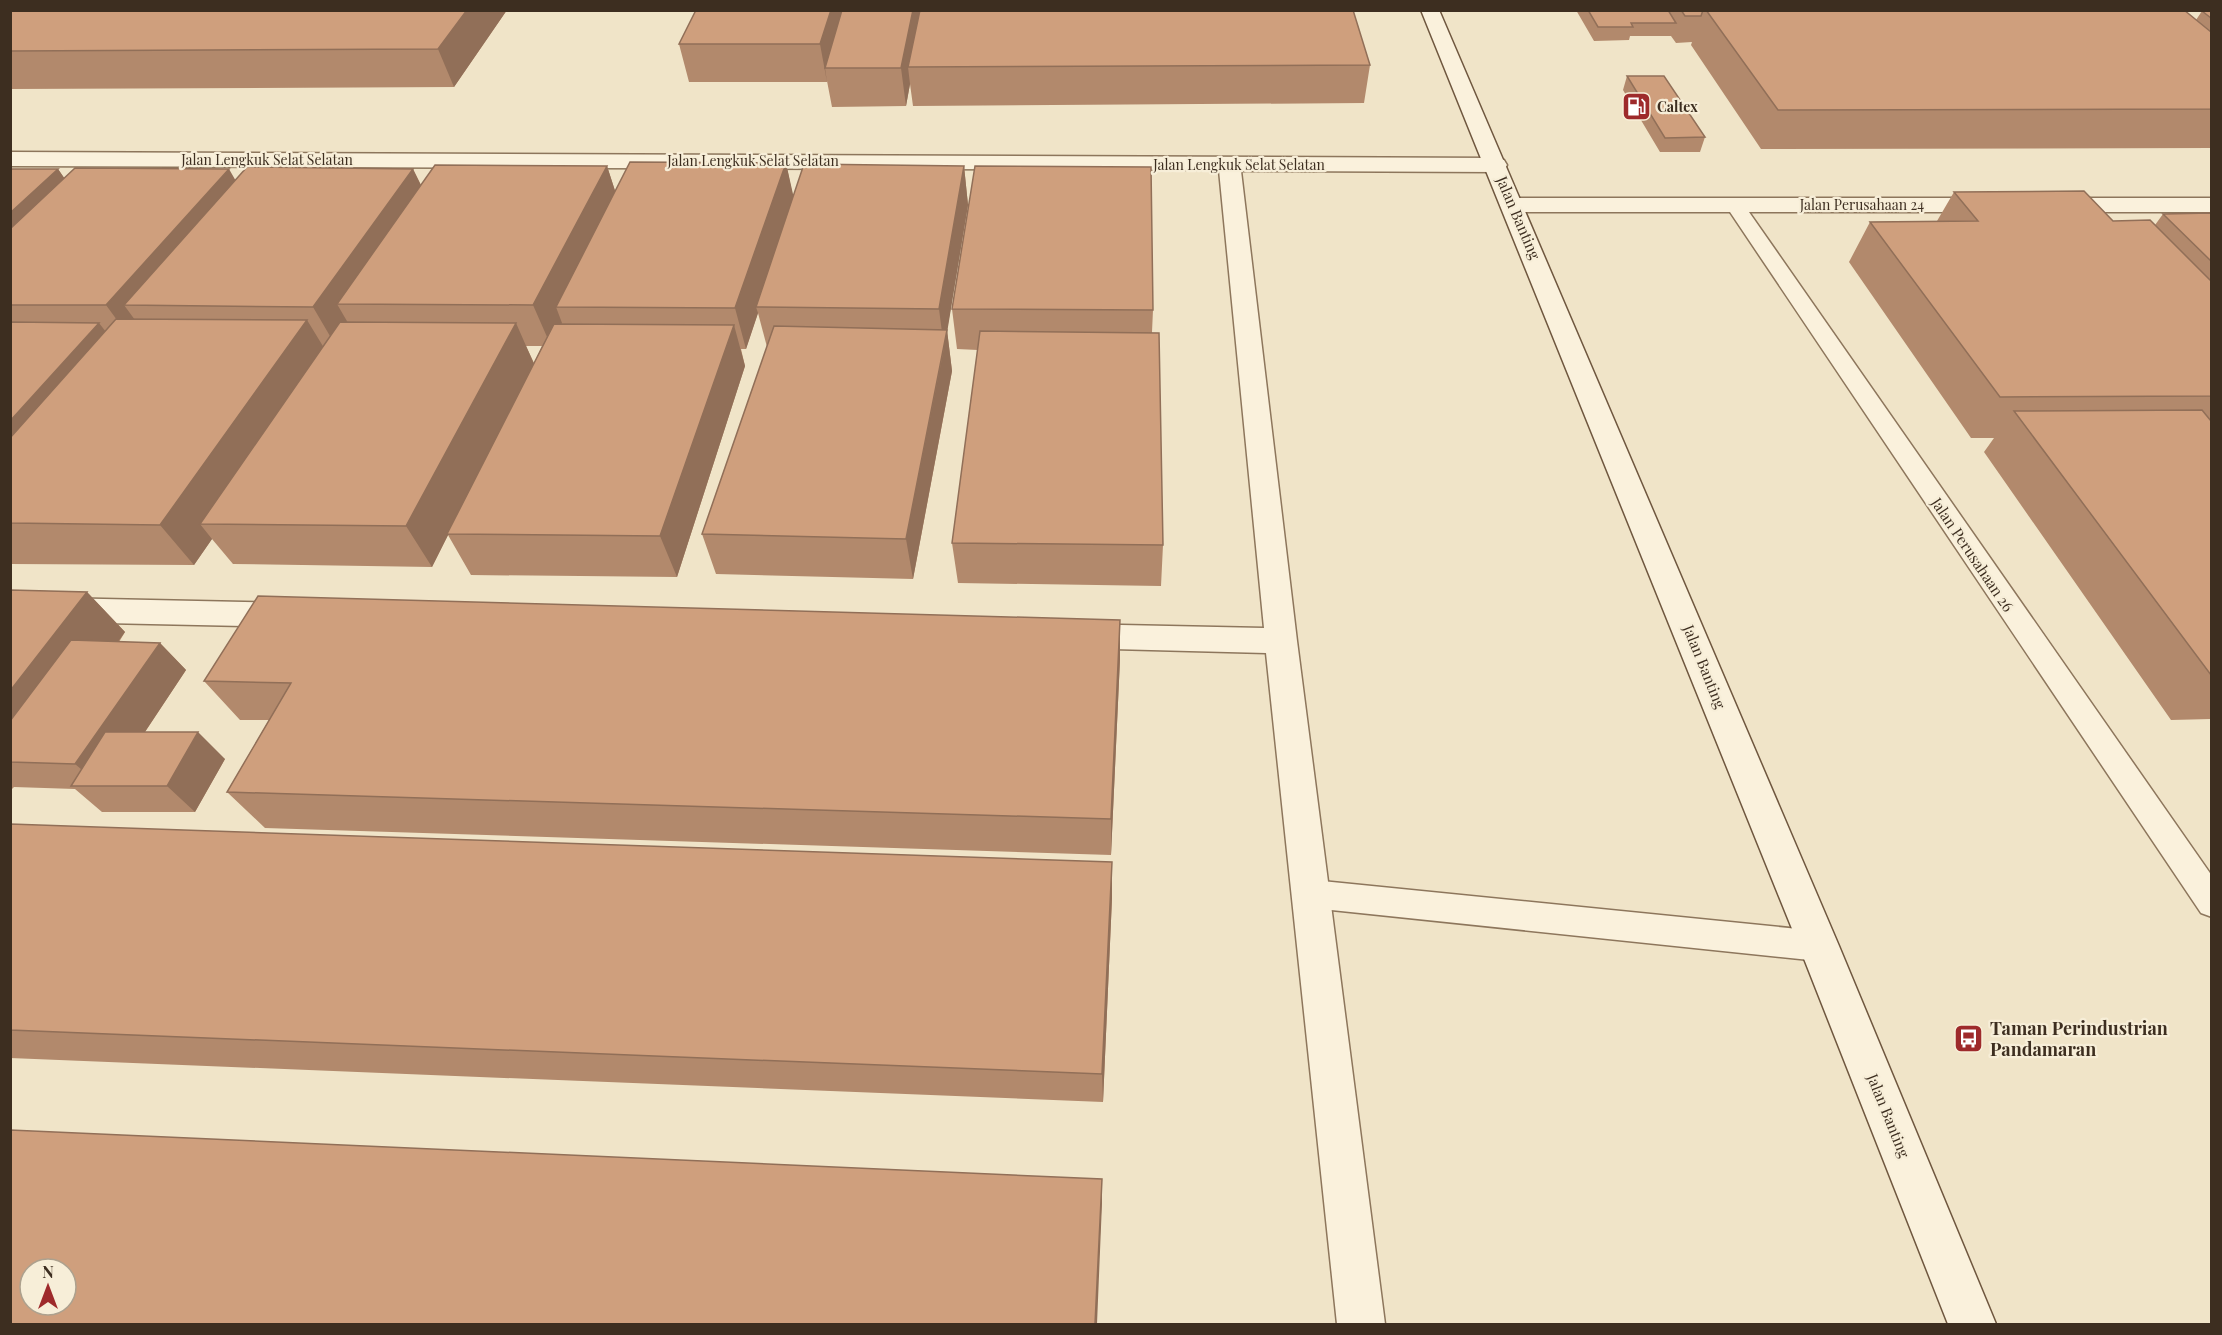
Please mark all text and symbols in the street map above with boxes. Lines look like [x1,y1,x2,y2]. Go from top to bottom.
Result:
fuel station icon: Caltex [1620,91,1652,123]
place label: Caltex [1657,97,1698,116]
street label: Jalan Lengkuk Selat Selatan [180,150,353,169]
street label: Jalan Lengkuk Selat Selatan [666,151,839,170]
street label: Jalan Lengkuk Selat Selatan [1152,155,1325,174]
street label: Jalan Banting [1492,172,1545,262]
street label: Jalan Perusahaan 24 [1799,195,1924,214]
street label: Jalan Perusahaan 26 [1927,493,2019,616]
street label: Jalan Banting [1679,621,1731,712]
place label: Taman Perindustrian Pandamaran [1990,1016,2168,1061]
bus stop icon: Taman Perindustrian Pandamaran [1953,1023,1985,1055]
street label: Jalan Banting [1863,1070,1915,1161]
north arrow [18,1257,78,1317]
text: N [42,1261,54,1282]

